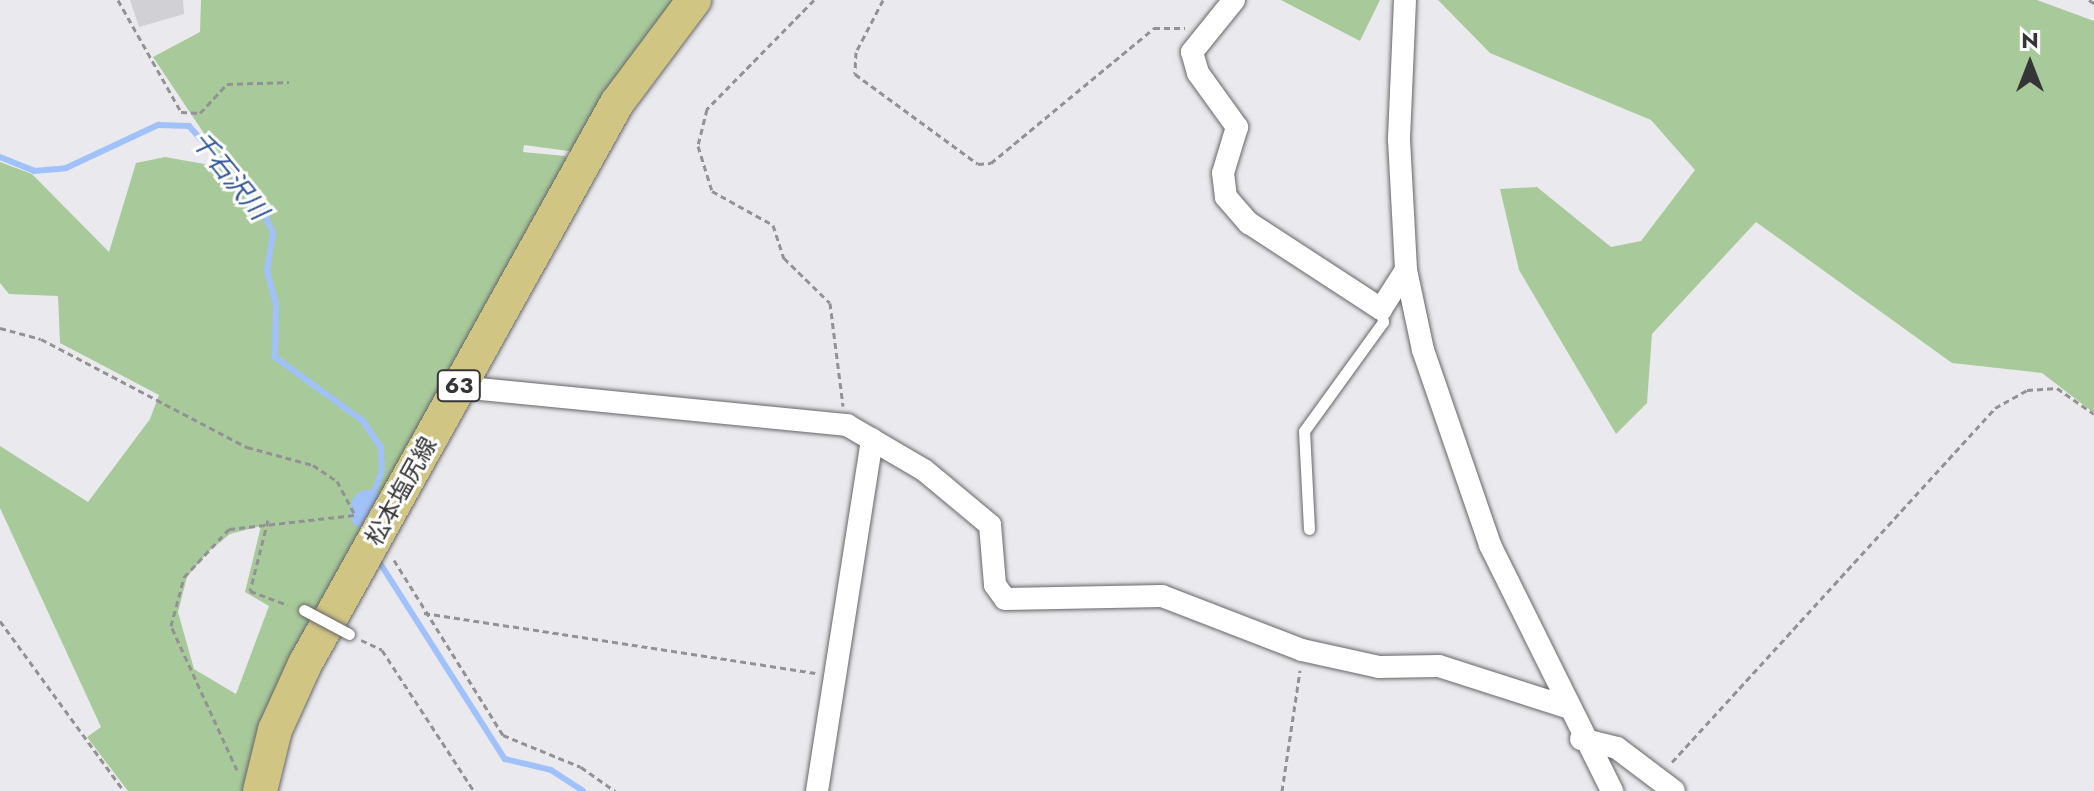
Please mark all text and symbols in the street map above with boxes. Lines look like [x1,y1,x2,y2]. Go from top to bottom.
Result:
north arrow [1990,24,2070,104]
text: N [2021,24,2039,56]
water label: 千石沢川 [184,126,274,226]
road number: 63 [435,368,483,404]
street label: 松本塩尻線 [359,432,443,550]

